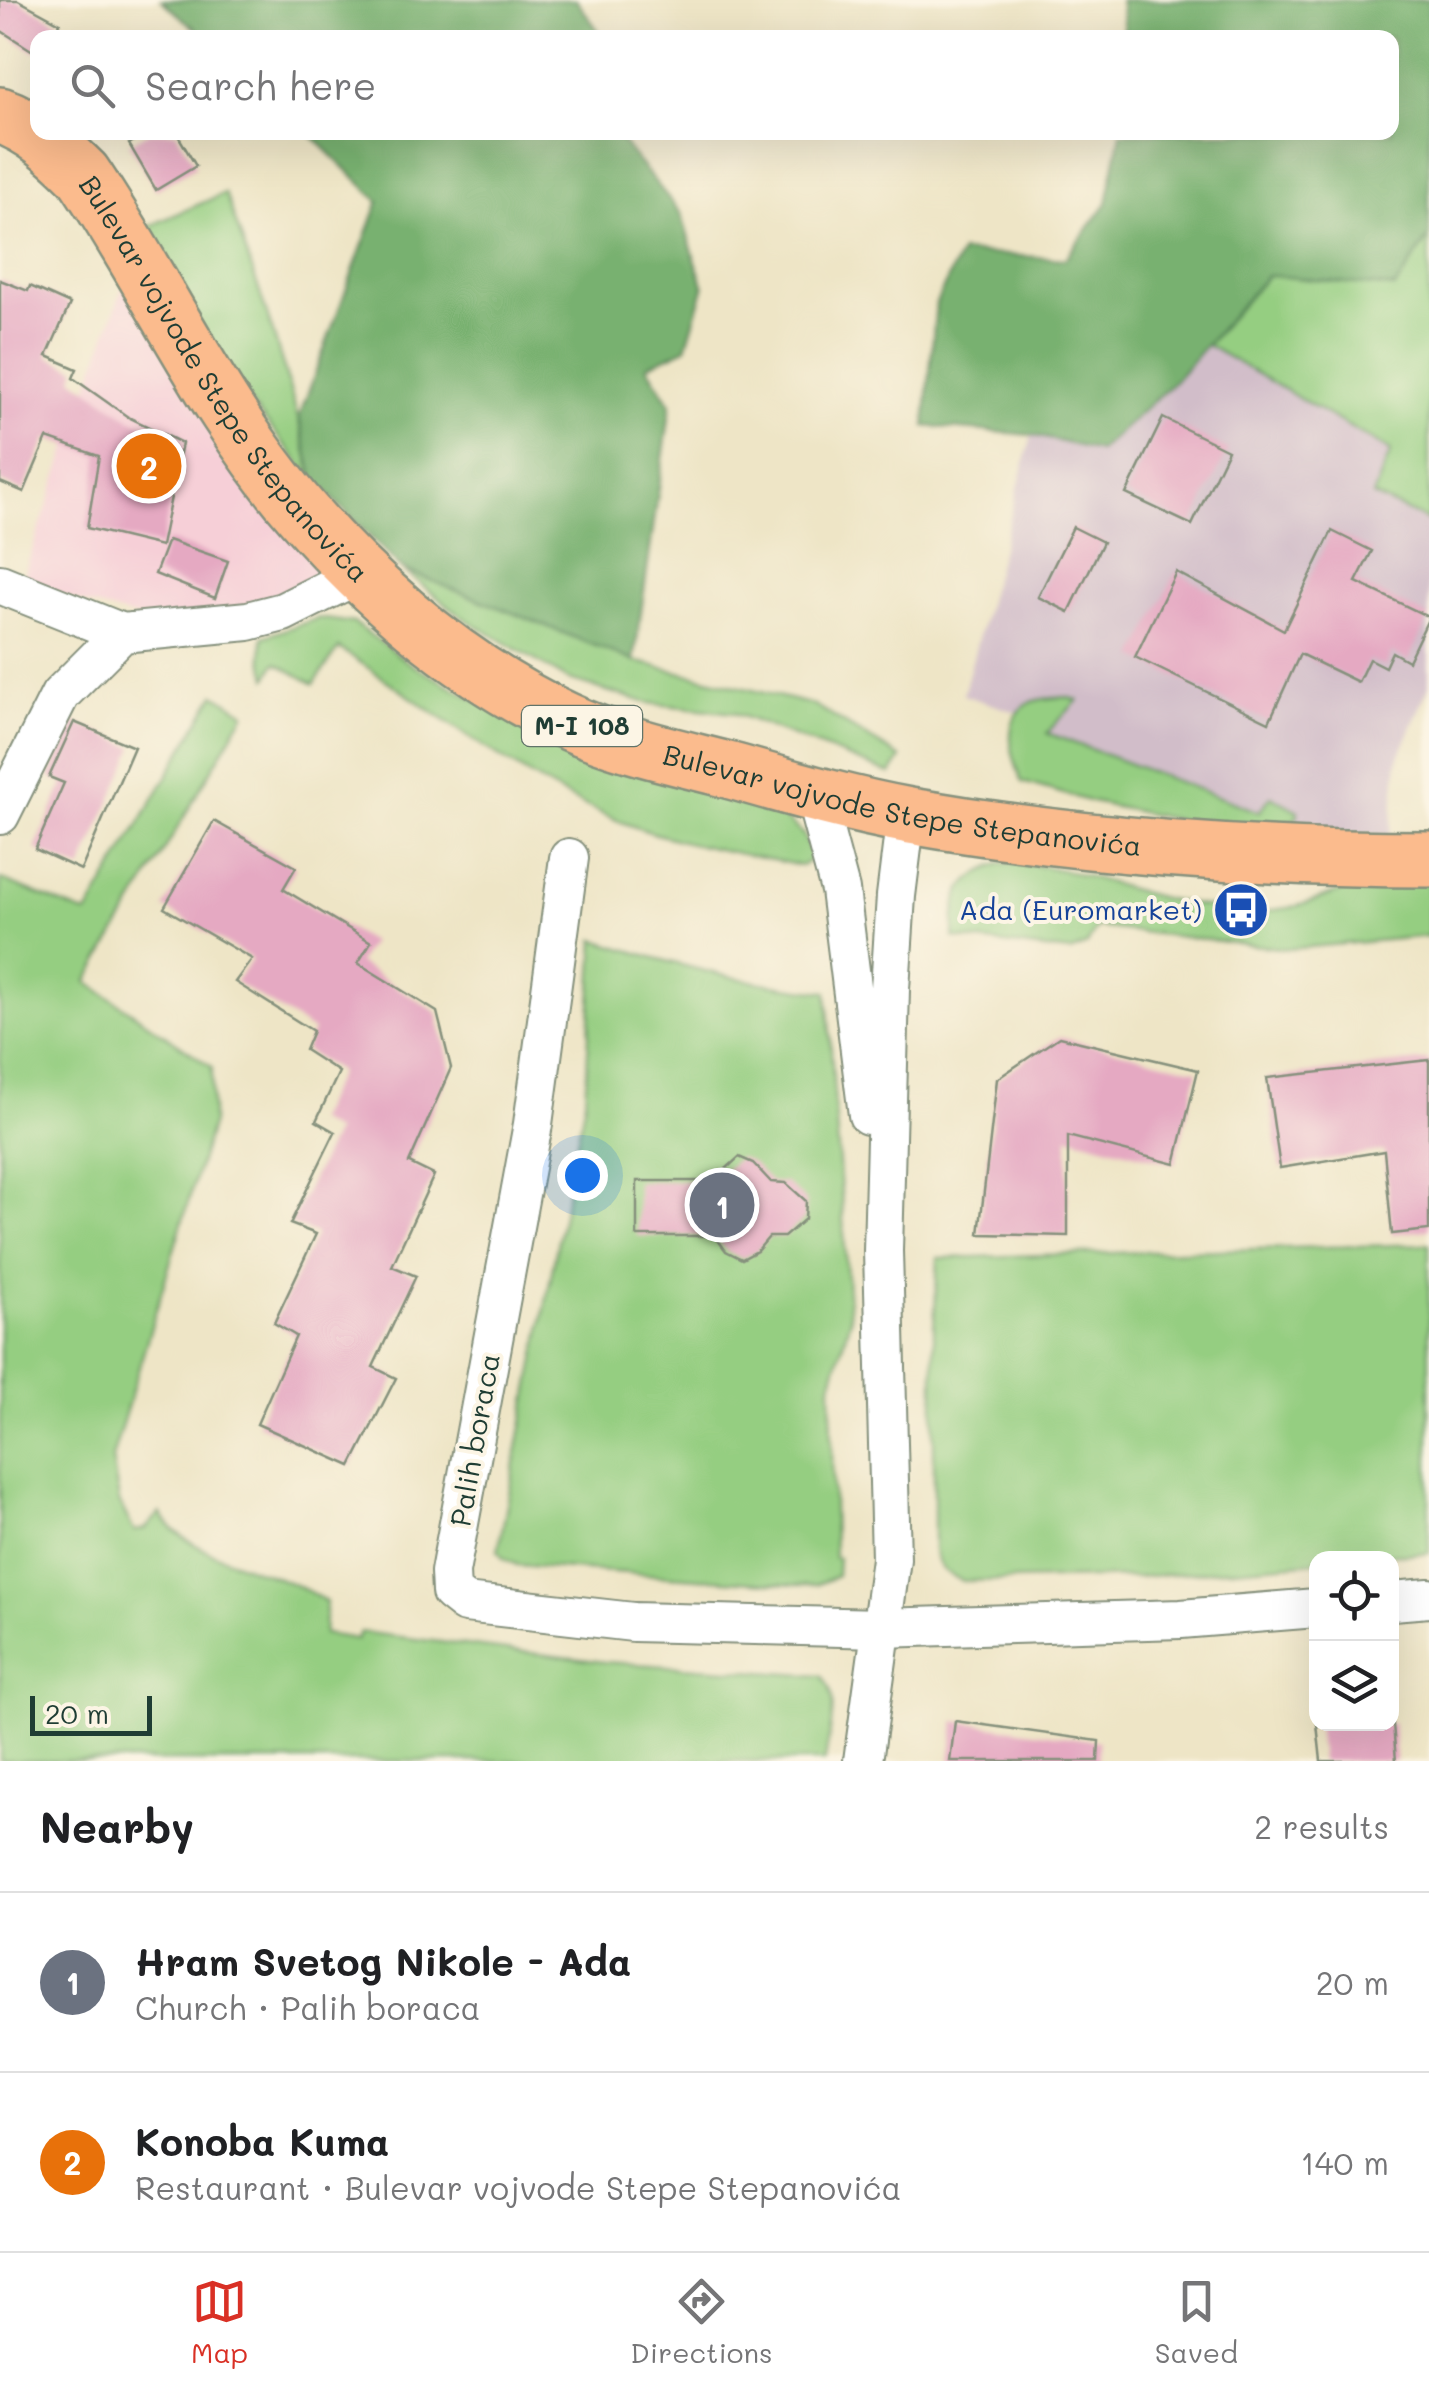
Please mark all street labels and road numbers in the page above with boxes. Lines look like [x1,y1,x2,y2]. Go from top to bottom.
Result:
street label: Bulevar vojvode Stepe Stepanovića [72,168,377,589]
road number: M-I 108 [522,706,642,746]
street label: Bulevar vojvode Stepe Stepanovića [660,735,1143,863]
street label: Palih boraca [441,1351,507,1529]

